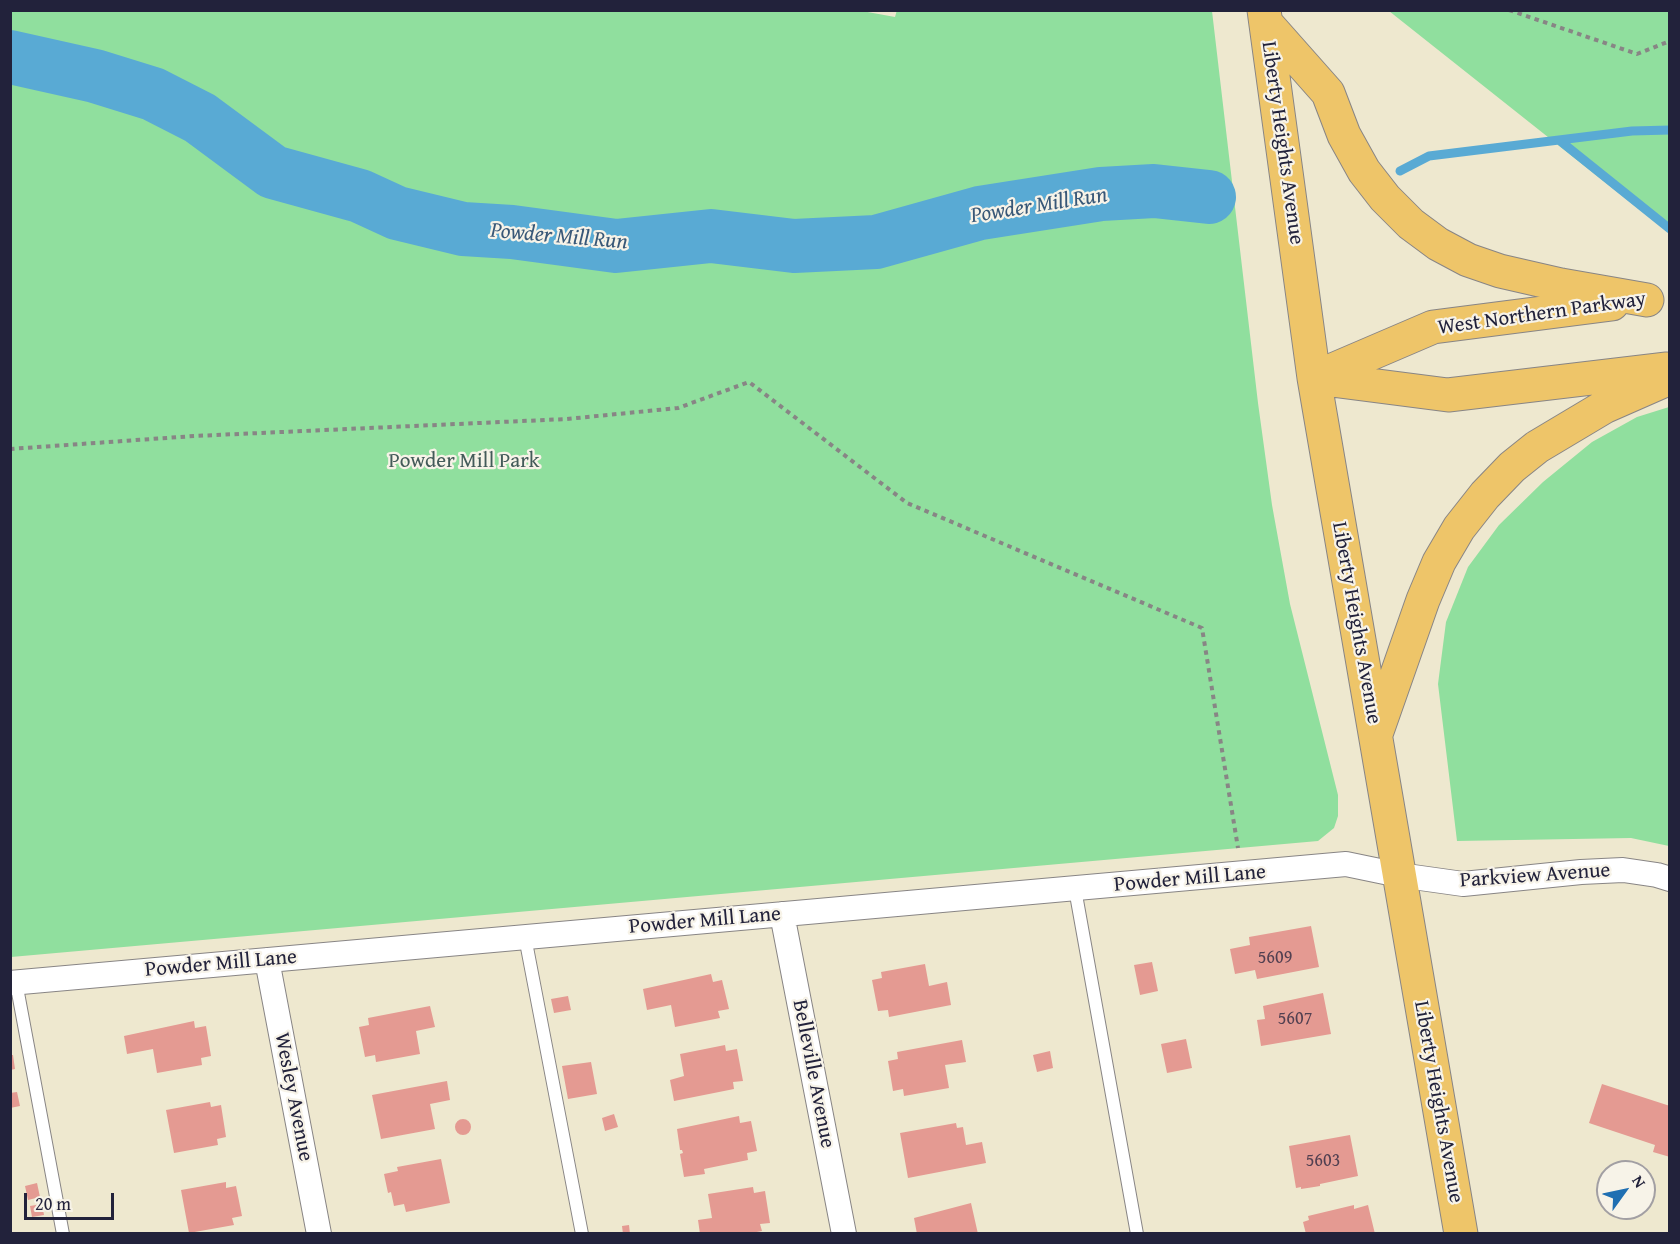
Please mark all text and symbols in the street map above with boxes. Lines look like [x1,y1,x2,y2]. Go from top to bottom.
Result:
street label: Liberty Heights Avenue [1255,40,1309,246]
water label: Powder Mill Run [969,182,1109,230]
water label: Powder Mill Run [489,218,629,256]
street label: West Northern Parkway [1436,287,1648,341]
park label: Powder Mill Park [389,449,539,475]
street label: Liberty Heights Avenue [1326,520,1386,726]
street label: Parkview Avenue [1459,858,1611,894]
street label: Powder Mill Lane [1113,860,1267,898]
street label: Powder Mill Lane [628,902,782,940]
street label: Powder Mill Lane [144,945,298,983]
house number: 5609 [1258,947,1292,969]
street label: Belleville Avenue [786,998,840,1150]
street label: Liberty Heights Avenue [1408,999,1468,1205]
house number: 5607 [1278,1008,1312,1030]
street label: Wesley Avenue [268,1031,318,1163]
house number: 5603 [1306,1150,1340,1172]
north arrow [1596,1160,1656,1220]
text: N [1626,1170,1652,1192]
scale bar [27,1181,117,1219]
text: 20 m [35,1190,71,1217]

